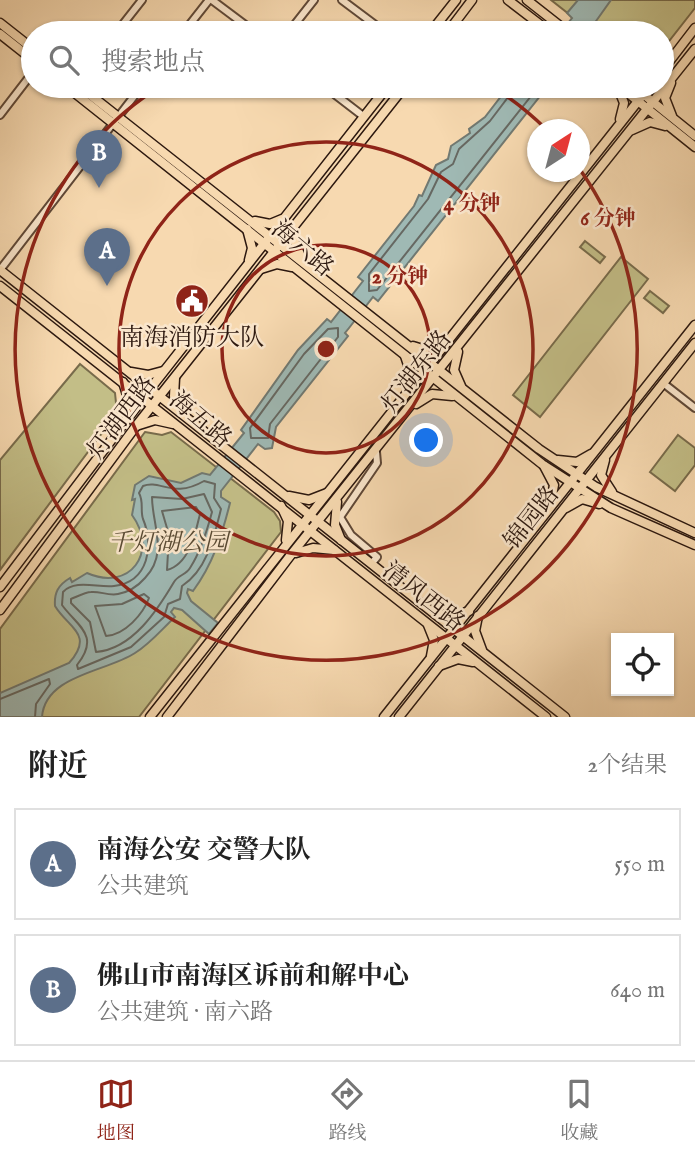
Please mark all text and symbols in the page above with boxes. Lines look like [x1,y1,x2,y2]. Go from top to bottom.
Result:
search box [21,21,674,98]
icon: search [45,41,83,79]
text: 搜索地点 [101,46,205,79]
north arrow [527,119,590,182]
pin: B [76,130,122,188]
text: 4 分钟 [444,191,500,218]
text: 6 分钟 [580,206,636,233]
street label: 海六路 [264,214,340,284]
pin: A [84,228,130,286]
text: 2 分钟 [372,264,428,291]
public building icon: 南海消防大队 [173,282,211,320]
place label: 南海消防大队 [120,323,264,354]
street label: 灯湖东路 [375,325,459,419]
centre of rings [314,337,338,361]
street label: 灯湖西路 [81,370,163,466]
street label: 海五路 [162,385,238,455]
your location [409,423,443,457]
street label: 锦园路 [498,480,567,556]
park label: 千灯湖公园 [108,528,232,559]
street label: 清风西路 [376,555,470,639]
map controls [611,633,674,696]
button: locate [611,633,674,696]
text: 附近 [28,748,88,786]
text: 2个结果 [587,751,667,780]
text: 南海公安 交警大队 [97,834,311,867]
text: A [45,850,61,879]
text: 550 m [614,850,665,879]
text: 公共建筑 [97,872,189,901]
text: 佛山市南海区诉前和解中心 [97,960,409,993]
text: B [45,976,61,1005]
text: 640 m [610,976,665,1005]
text: 公共建筑 · 南六路 [97,998,273,1027]
tab: 地图 [97,1075,135,1146]
tab: 路线 [328,1075,366,1146]
tab: 收藏 [560,1075,598,1146]

